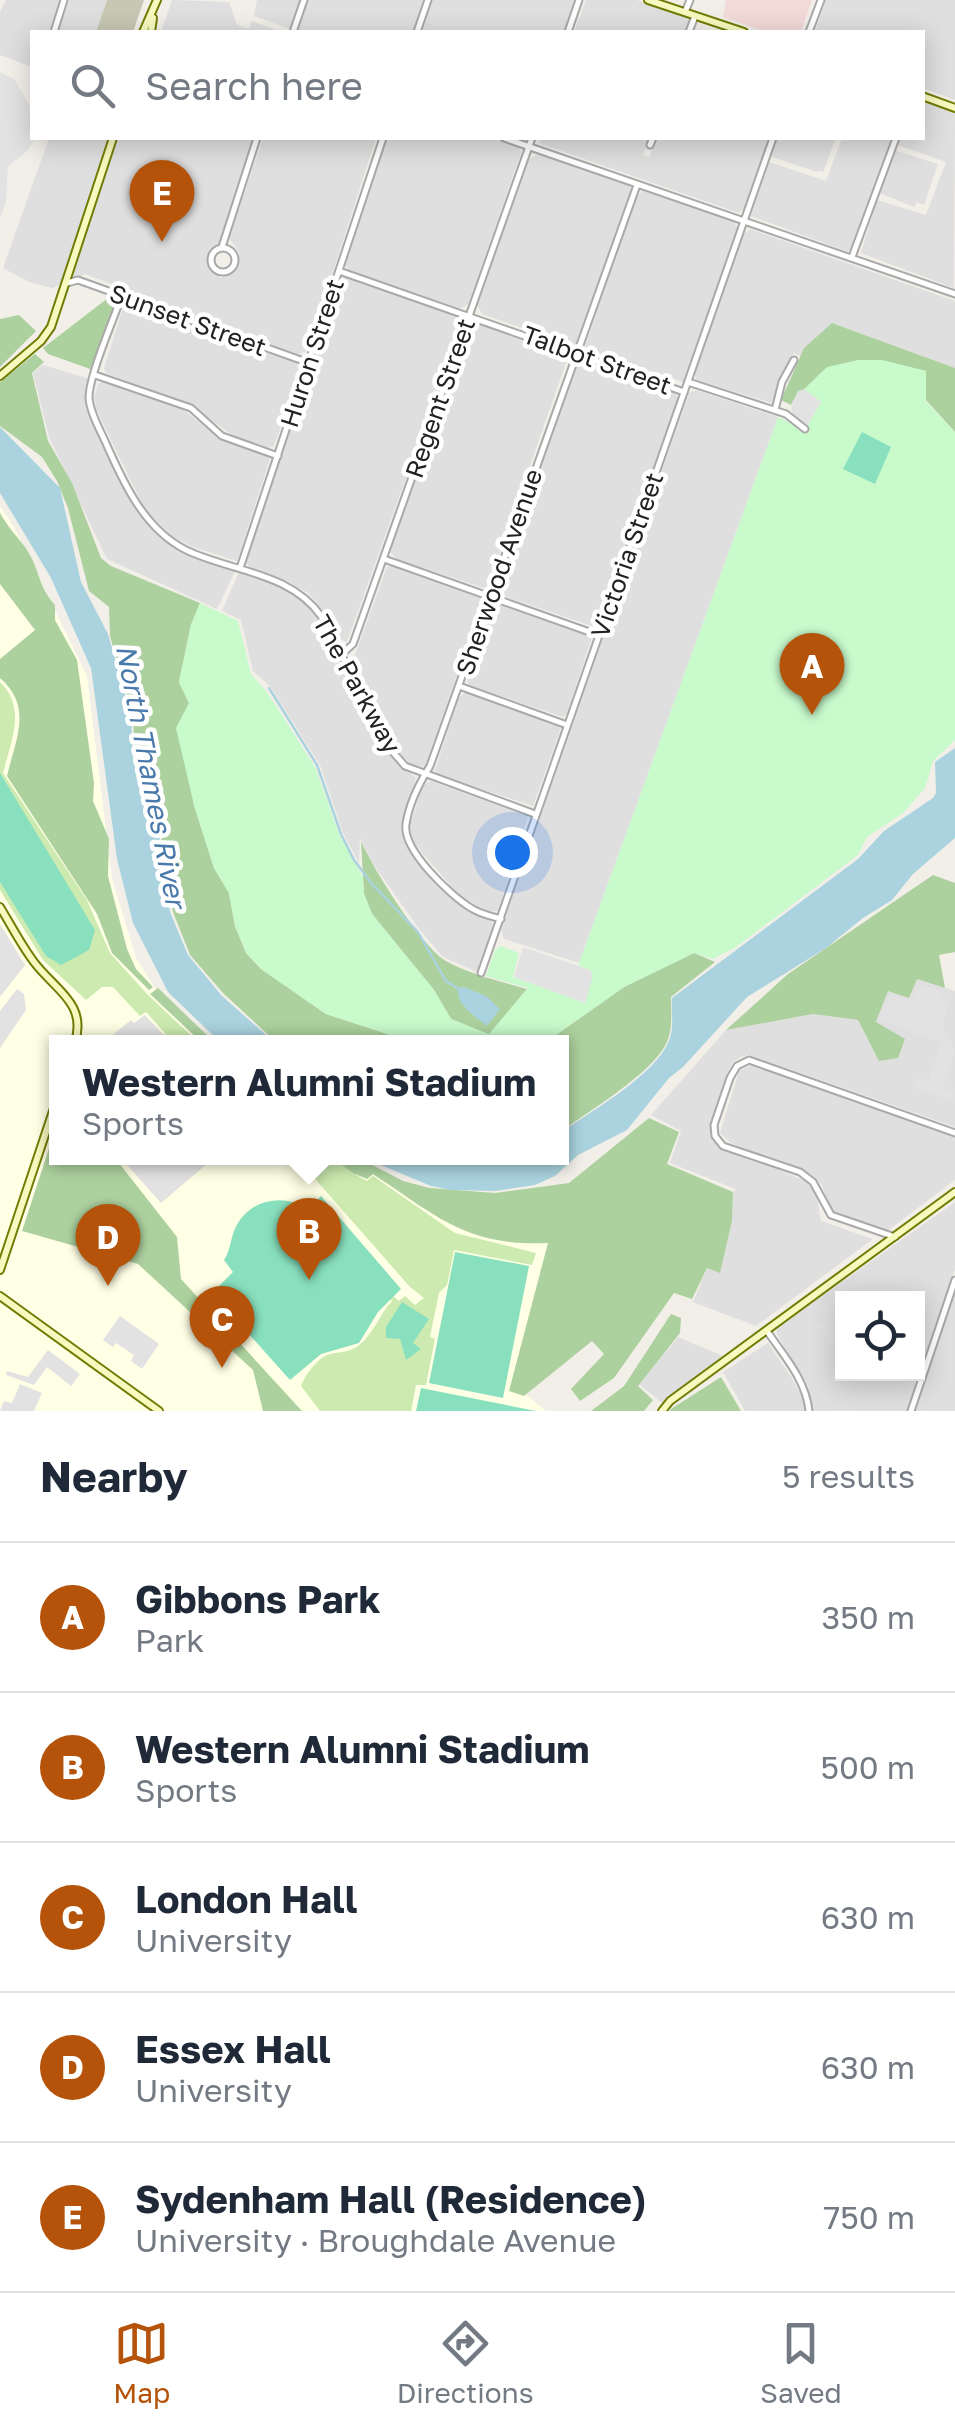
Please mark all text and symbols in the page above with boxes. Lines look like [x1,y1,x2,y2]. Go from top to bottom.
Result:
search box [30,30,925,140]
icon: search [65,58,120,113]
text: Search here [145,63,363,108]
pin: E [130,160,194,242]
street label: Huron Street [273,275,350,431]
street label: Sunset Street [106,277,271,362]
street label: Regent Street [398,314,481,482]
street label: Talbot Street [519,318,676,401]
street label: Sherwood Avenue [449,465,548,679]
street label: Victoria Street [584,468,669,642]
street label: The Parkway [307,609,408,758]
pin: A [780,632,844,715]
water label: North Thames River [110,642,194,914]
your location [487,827,538,878]
popup [49,1035,569,1165]
text: Western Alumni Stadium [82,1059,536,1104]
text: Sports [82,1104,184,1142]
pin: B [276,1198,342,1280]
pin: D [76,1204,140,1286]
pin: C [190,1286,254,1368]
map controls [835,1291,925,1381]
button: locate [835,1291,925,1381]
text: Nearby [40,1451,188,1501]
text: 5 results [782,1457,915,1495]
text: Gibbons Park [135,1576,380,1621]
text: A [61,1598,84,1636]
text: 350 m [822,1598,915,1636]
text: Park [135,1621,204,1659]
text: Western Alumni Stadium [135,1726,590,1771]
text: B [61,1748,84,1786]
text: 500 m [820,1748,915,1786]
text: Sports [135,1771,237,1809]
text: London Hall [135,1876,358,1921]
text: C [61,1898,84,1936]
text: 630 m [821,1898,915,1936]
text: University [135,1921,292,1959]
text: Essex Hall [135,2026,331,2071]
text: D [61,2048,84,2086]
text: 630 m [821,2048,915,2086]
text: University [135,2071,292,2109]
text: Sydenham Hall (Residence) [135,2176,646,2221]
text: E [63,2198,82,2236]
text: 750 m [823,2198,915,2236]
text: University · Broughdale Avenue [135,2221,616,2259]
tab: Map [113,2316,170,2409]
tab: Directions [397,2316,534,2409]
tab: Saved [760,2316,842,2409]

